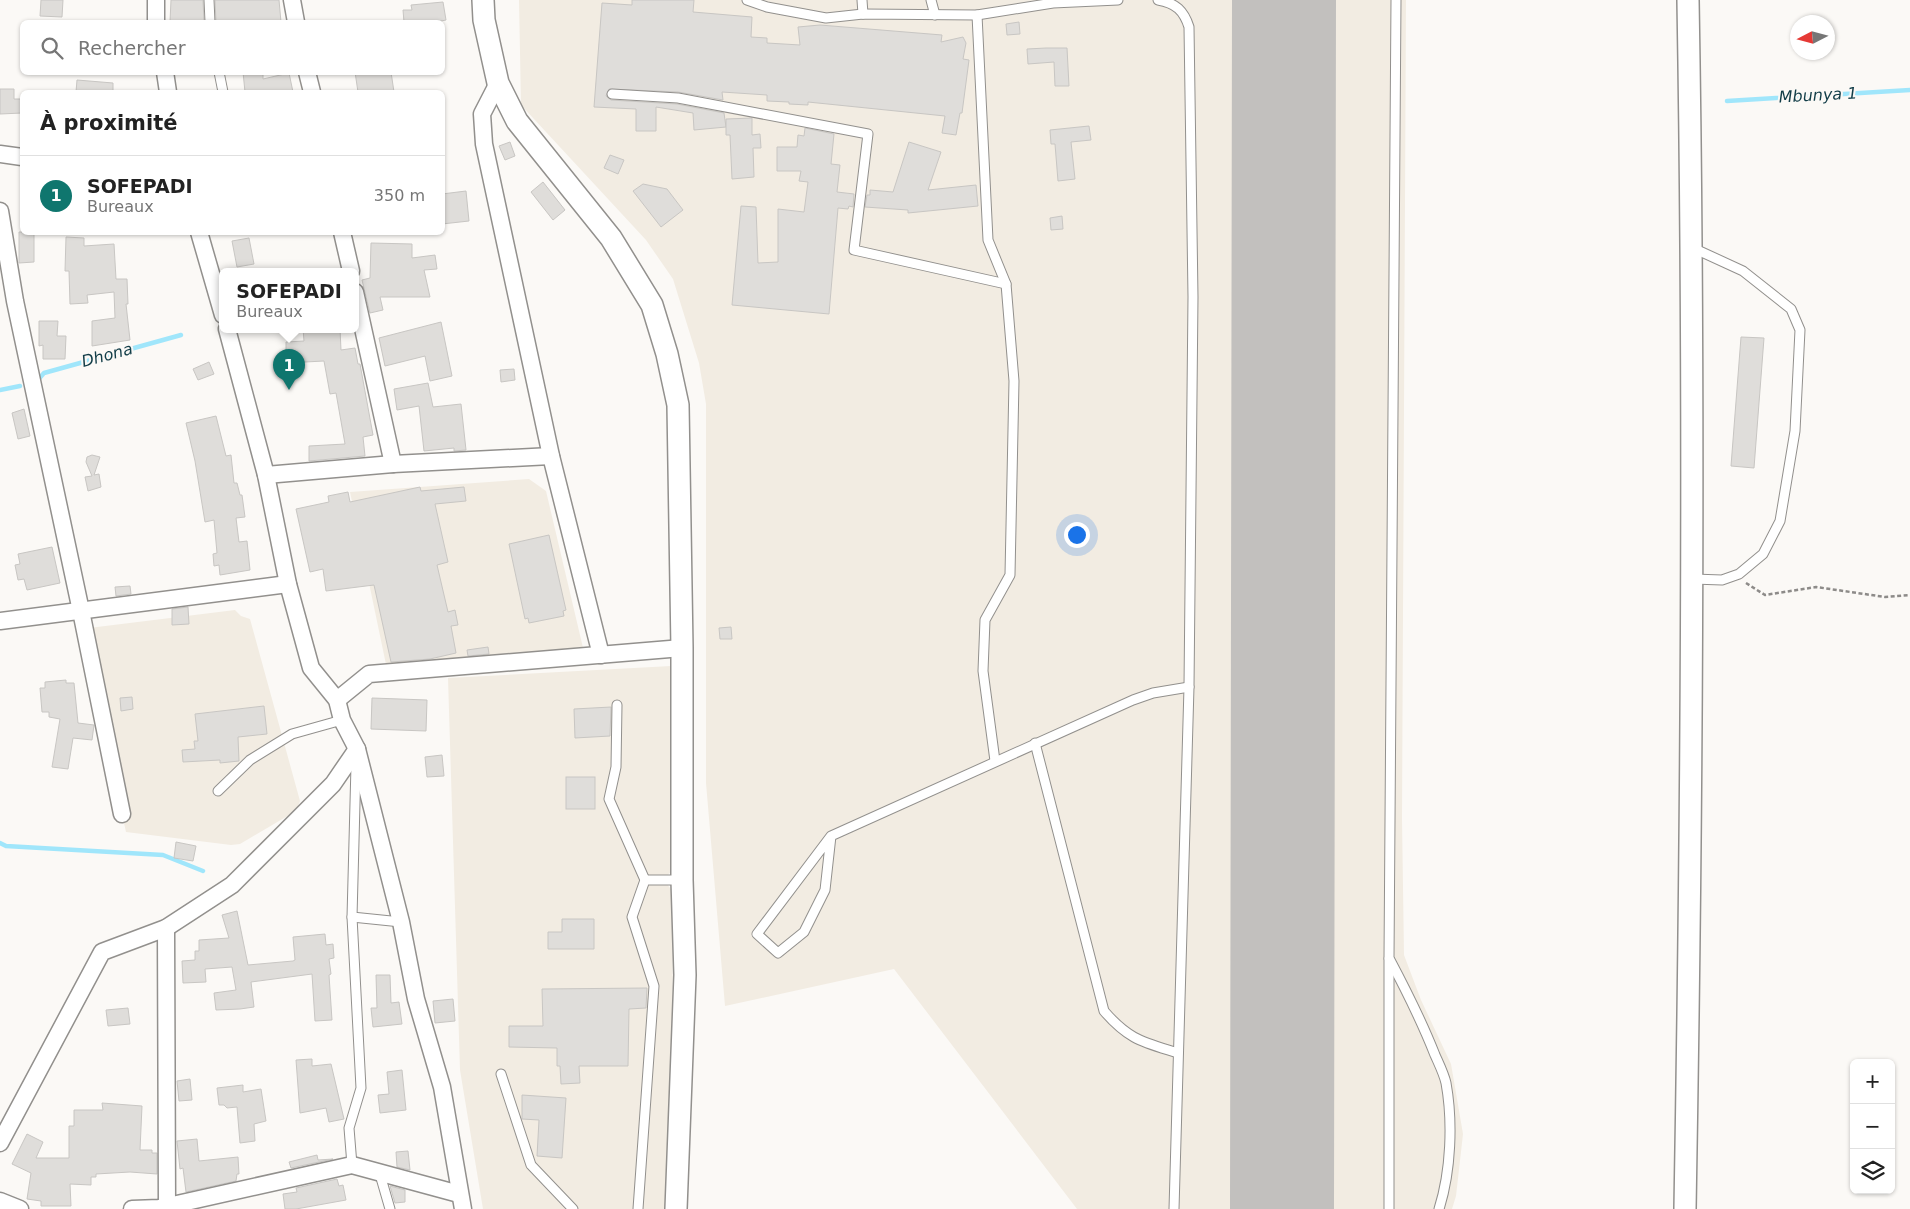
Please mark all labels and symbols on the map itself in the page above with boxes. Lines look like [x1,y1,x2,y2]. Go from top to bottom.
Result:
north arrow [1790,15,1835,60]
water label: Mbunya 1 [1778,83,1858,107]
water label: Dhona [79,339,135,371]
pin: 1 [273,349,305,390]
your location [1064,522,1090,548]

